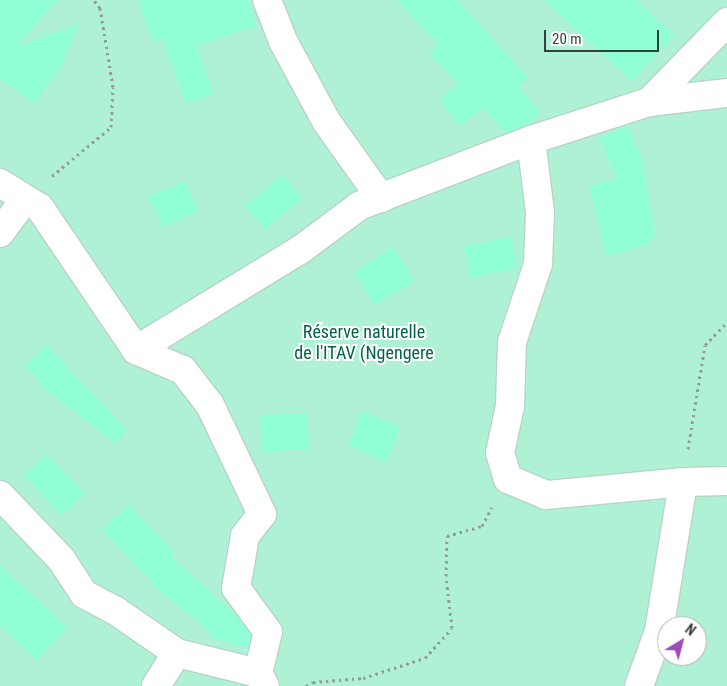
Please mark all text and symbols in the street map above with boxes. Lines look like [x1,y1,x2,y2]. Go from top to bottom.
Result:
scale bar [547,20,662,52]
text: 20 m [552,30,582,48]
park label: Réserve naturelle de l'ITAV (Ngengere [294,322,434,364]
north arrow [657,616,707,666]
text: N [682,621,699,639]

